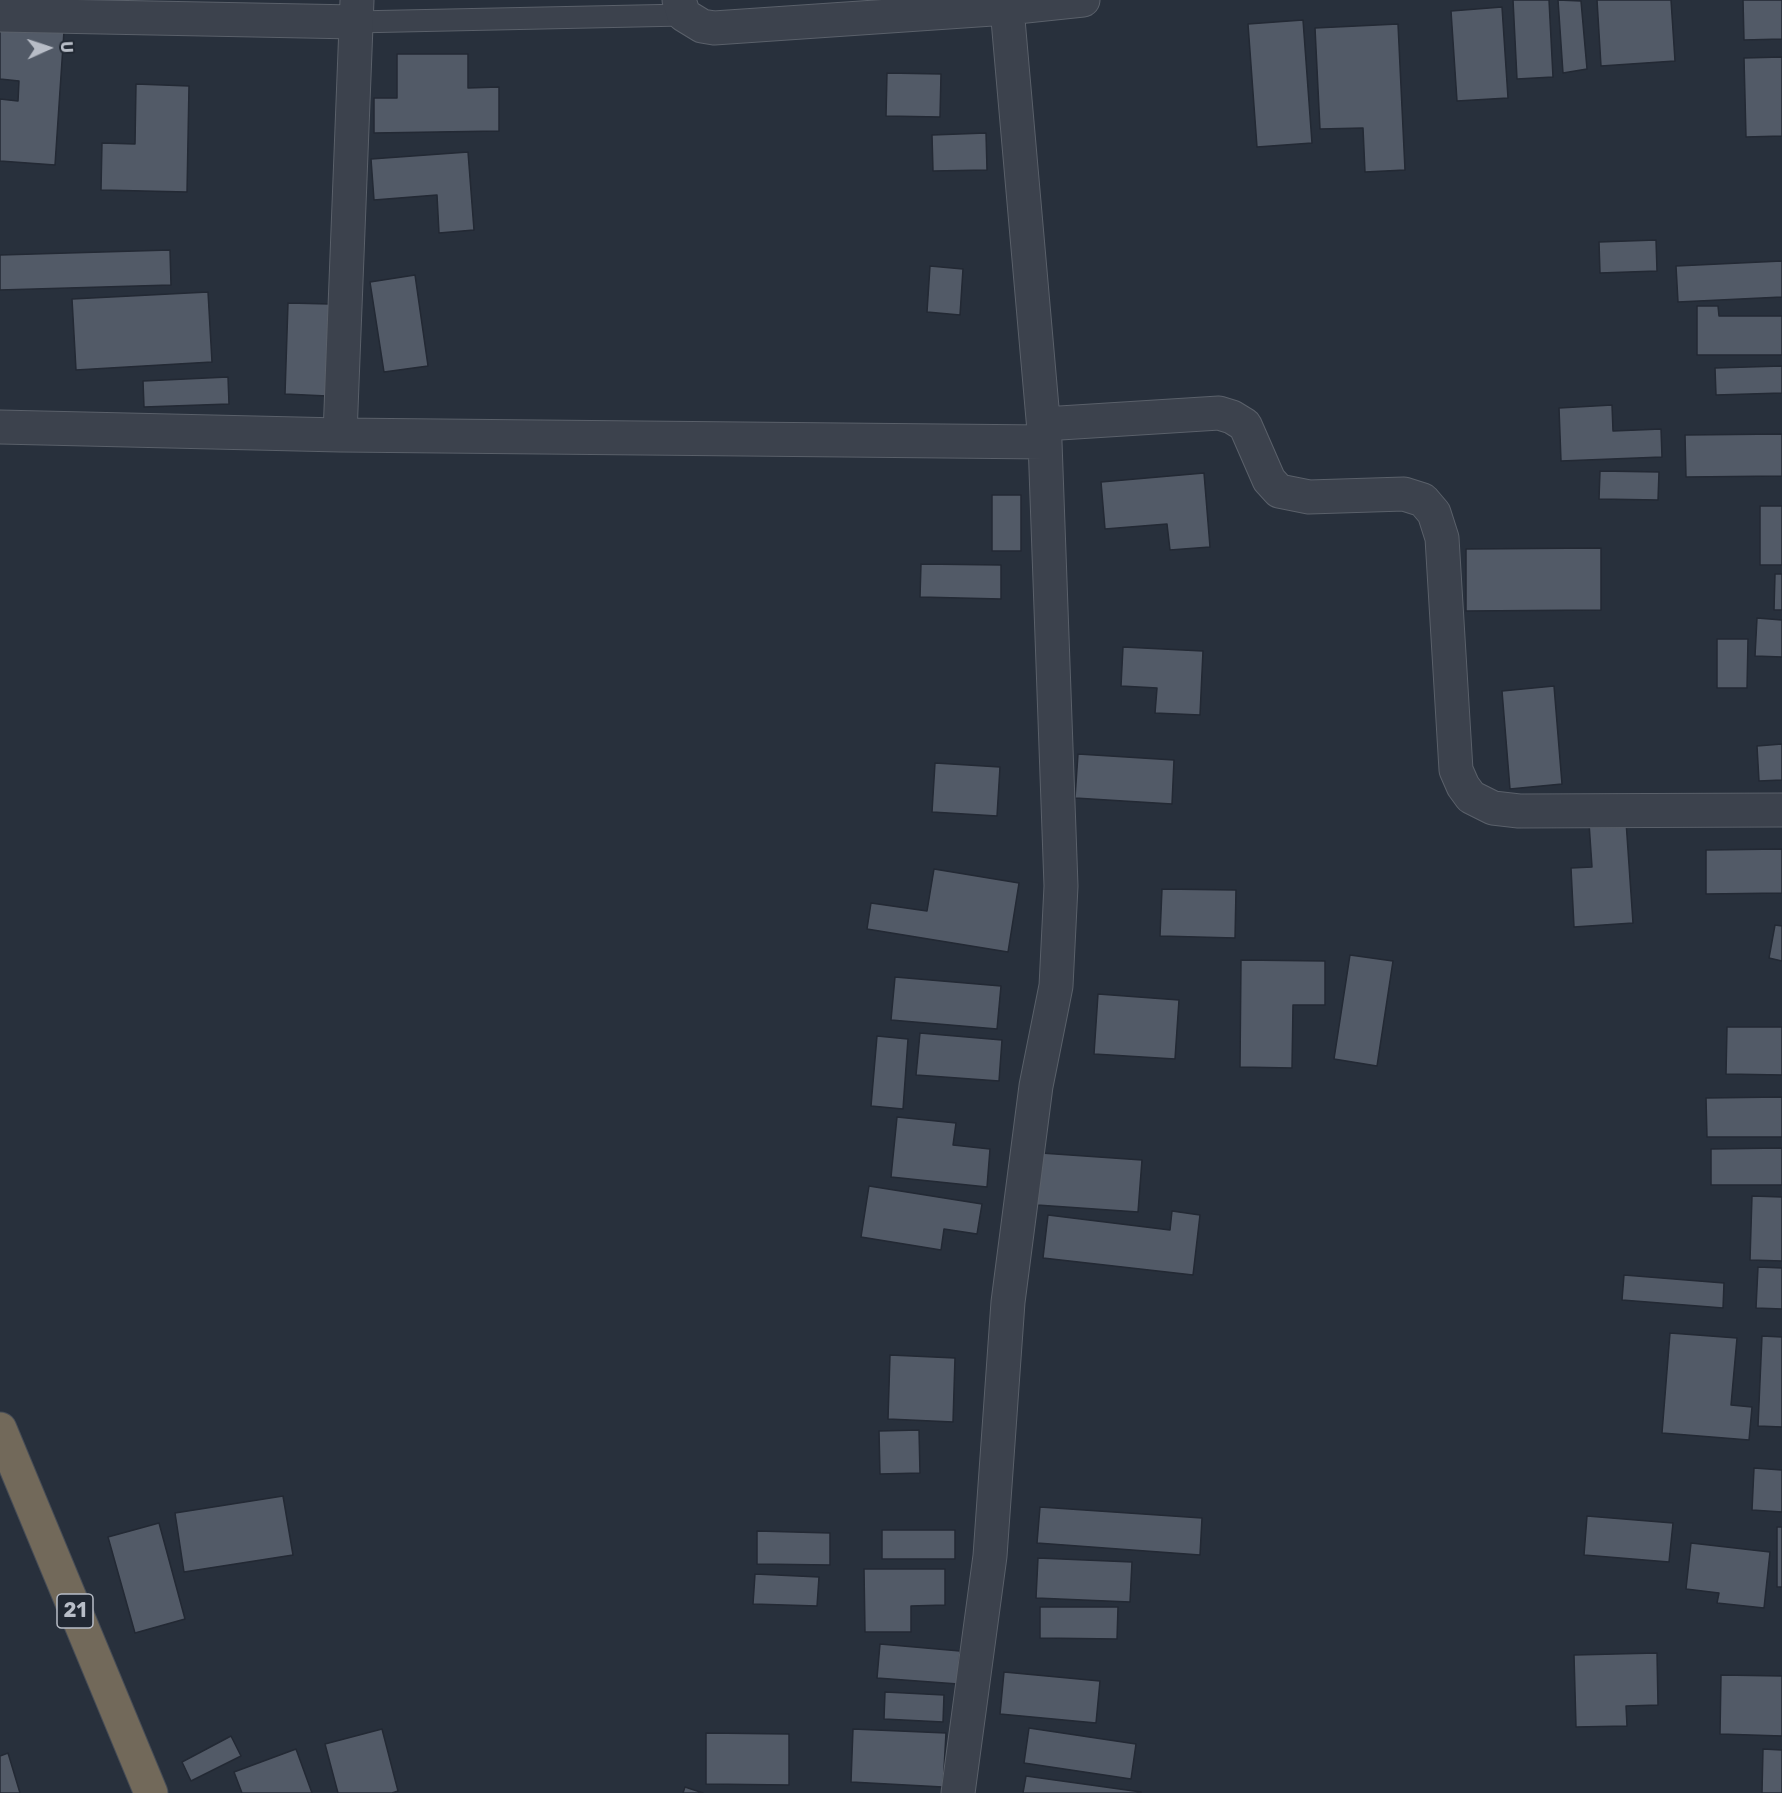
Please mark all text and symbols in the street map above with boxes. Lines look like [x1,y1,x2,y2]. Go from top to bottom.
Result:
north arrow [18,18,78,78]
text: U [57,41,76,53]
road number: 21 [57,1594,93,1628]

